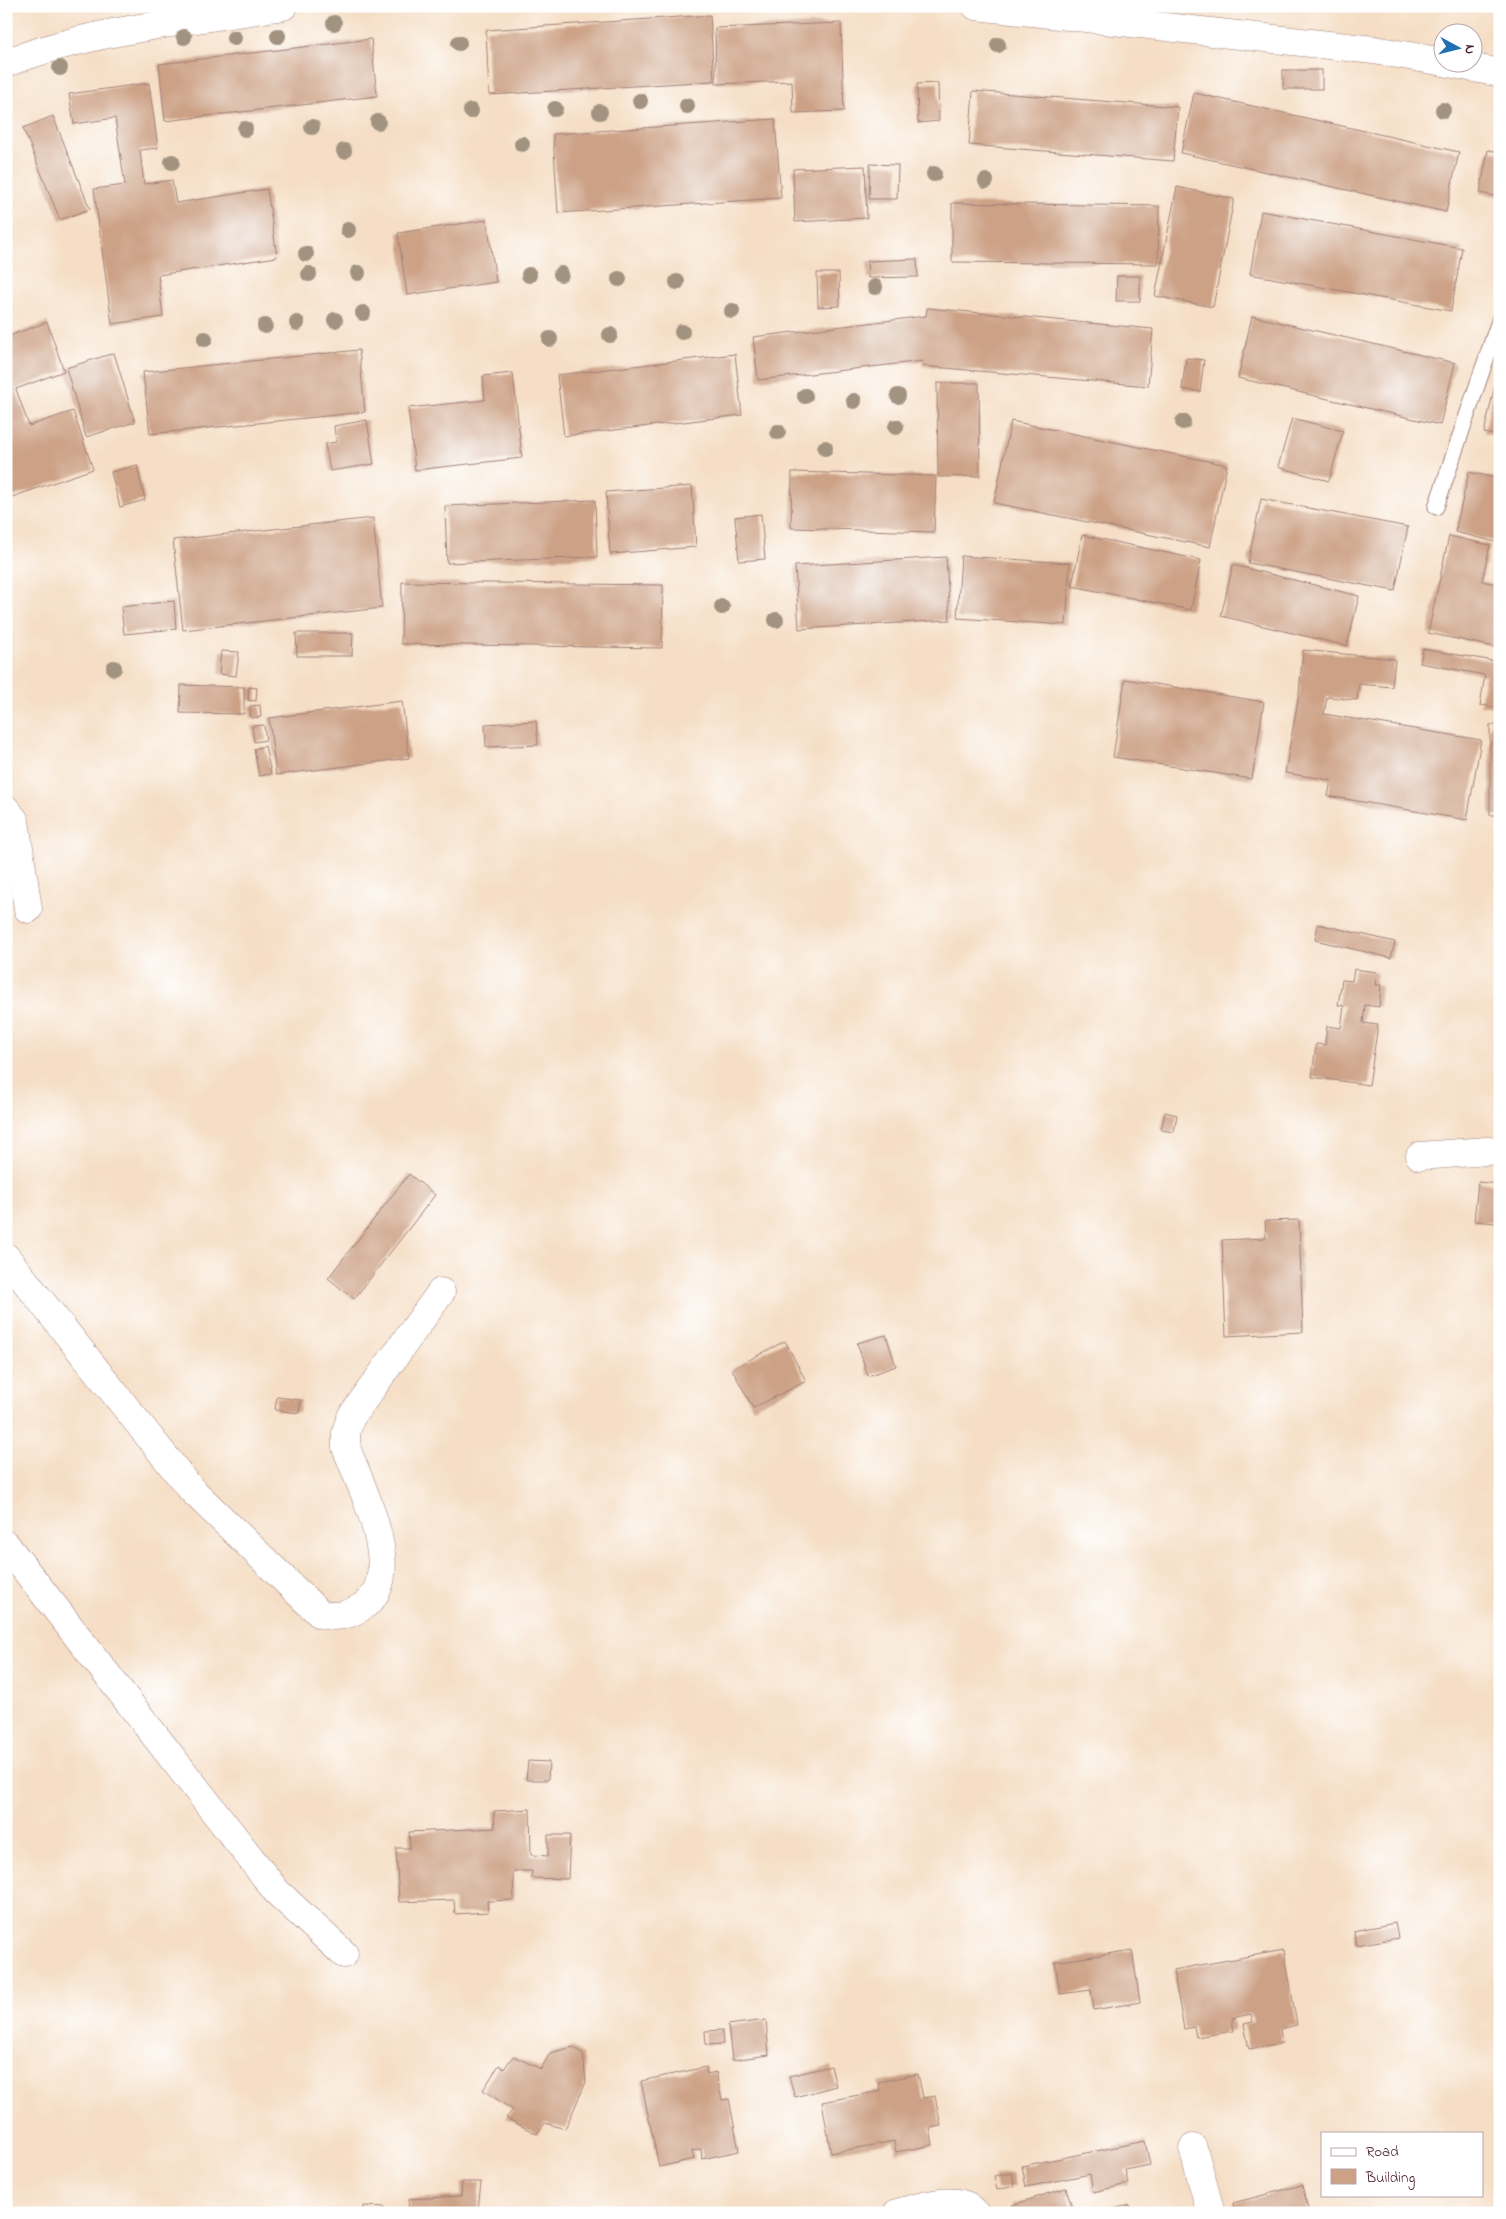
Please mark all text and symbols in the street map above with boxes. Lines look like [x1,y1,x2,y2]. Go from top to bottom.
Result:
north arrow [1434,22,1484,72]
text: N [1458,43,1480,55]
legend [1321,2132,1484,2196]
text: Road [1366,2141,1399,2163]
text: Building [1365,2167,1415,2190]

